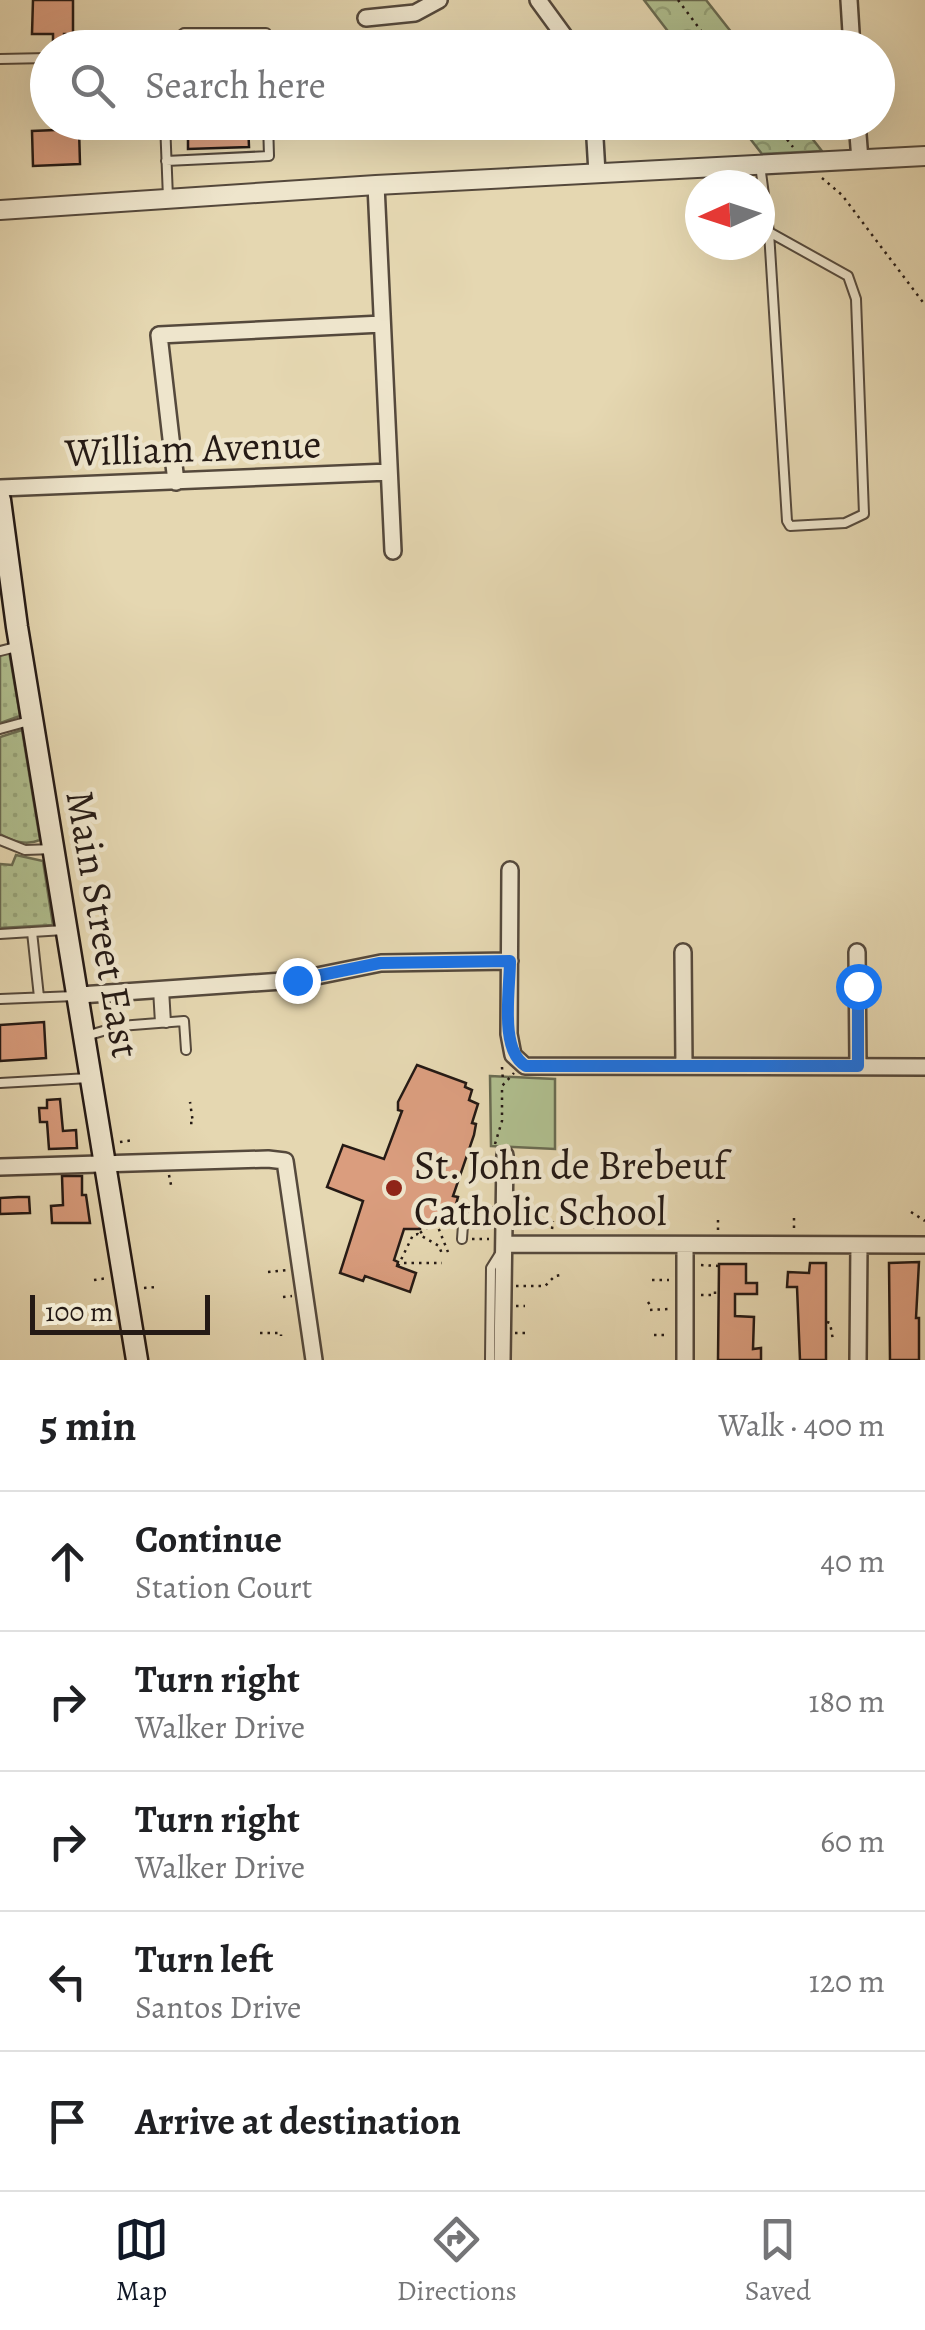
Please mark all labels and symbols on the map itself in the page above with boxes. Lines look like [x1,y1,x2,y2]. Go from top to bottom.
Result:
north arrow [685,170,775,260]
street label: William Avenue [63,416,322,480]
street label: Main Street East [52,786,154,1062]
route end [275,958,321,1004]
route start [836,964,882,1010]
place label: St. John de Brebeuf Catholic School [414,1138,733,1239]
marker: St. John de Brebeuf Catholic School [383,1177,405,1199]
scale bar [30,1290,210,1334]

